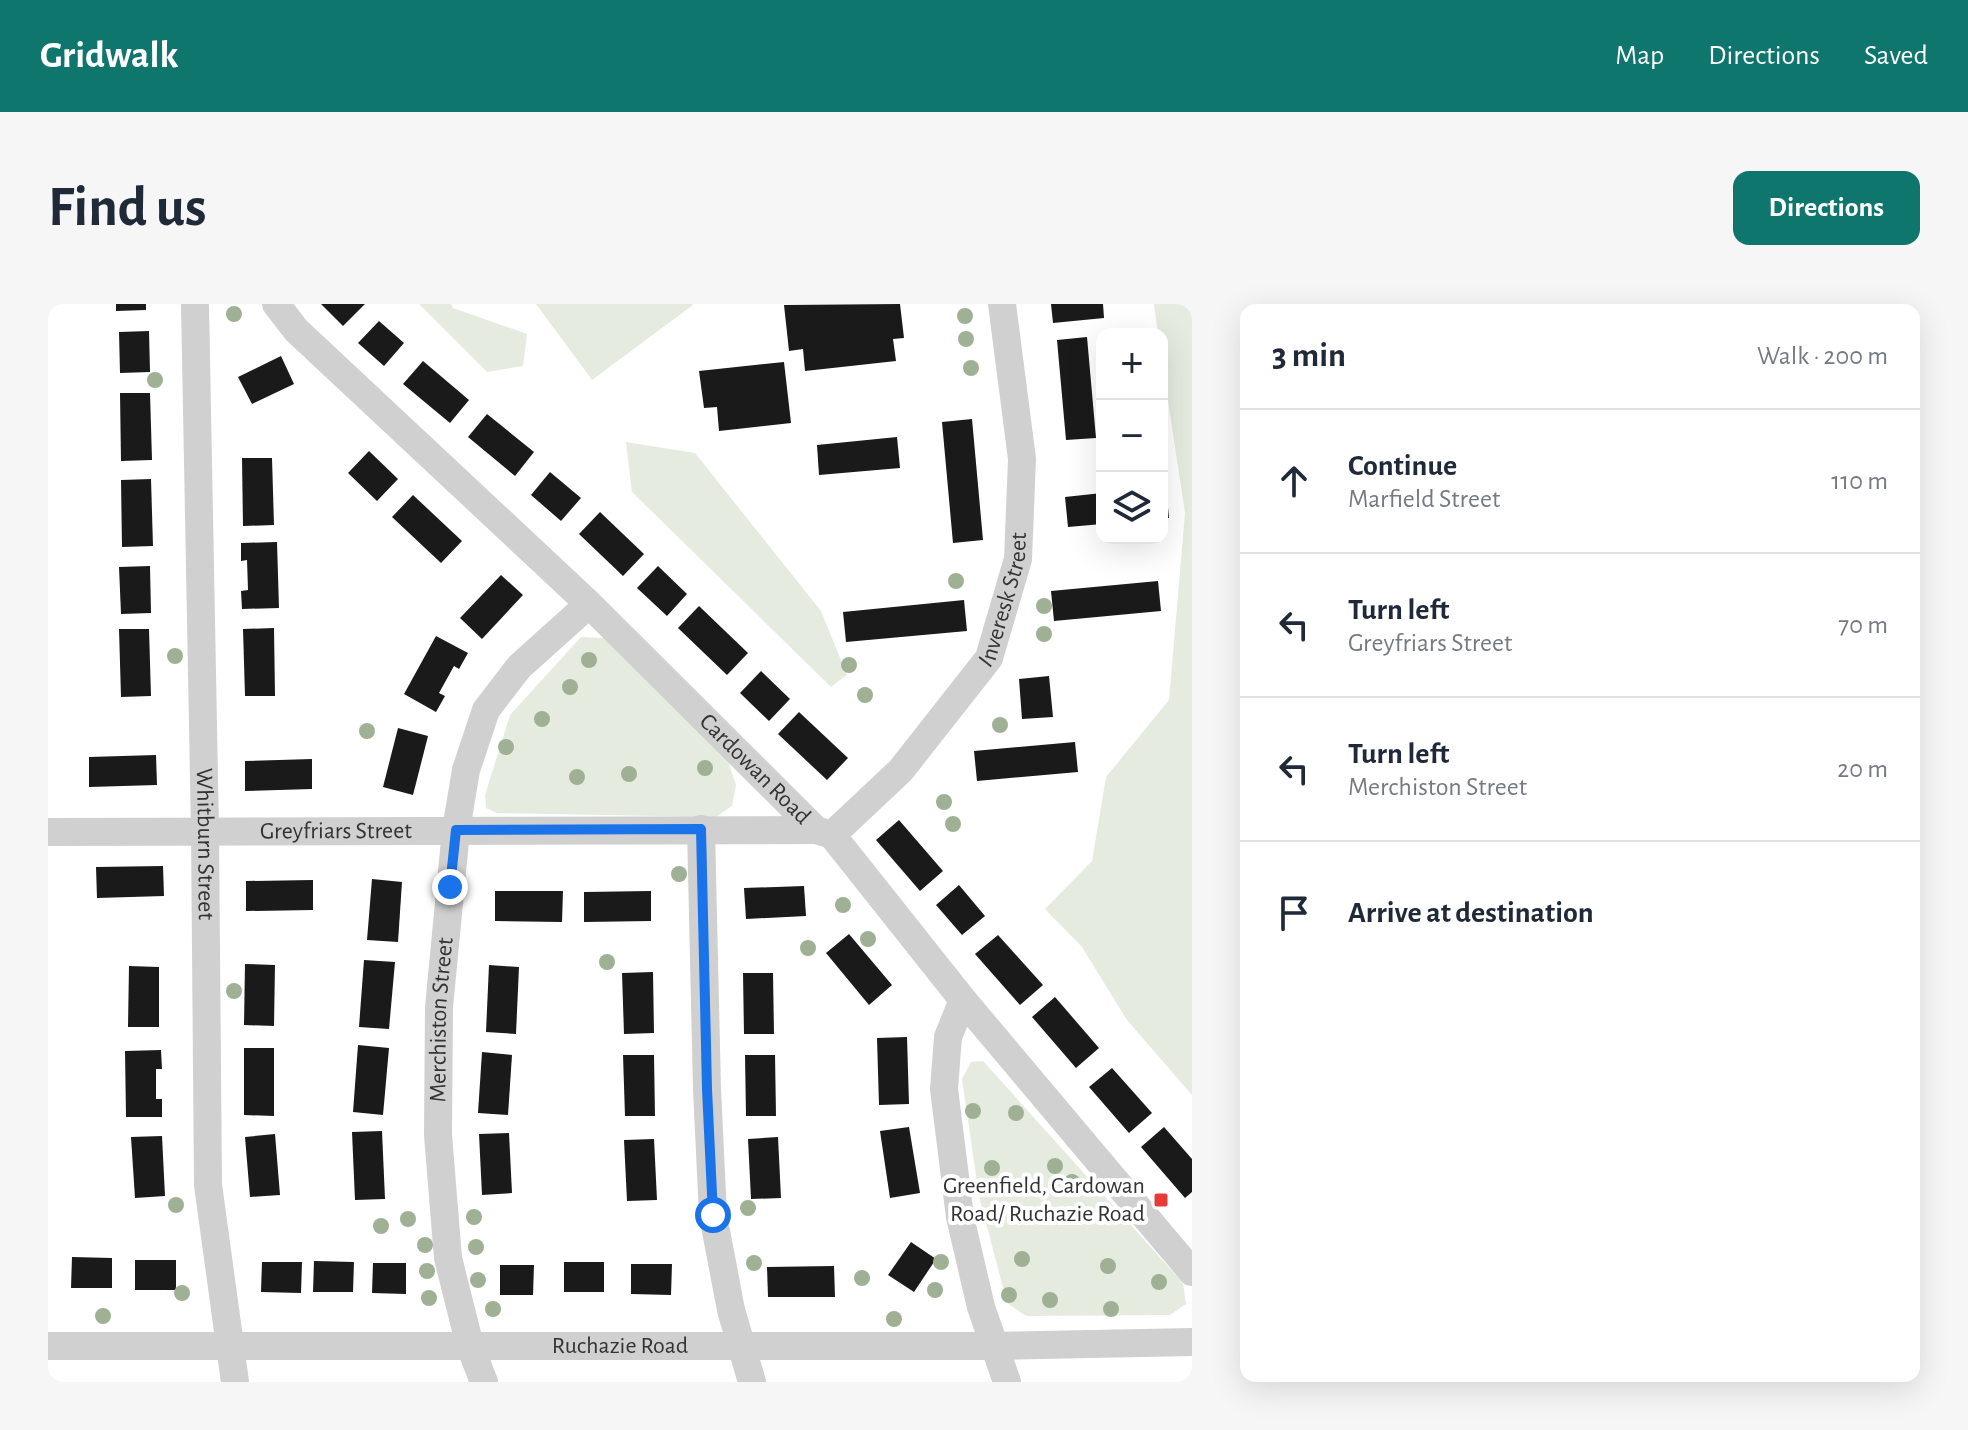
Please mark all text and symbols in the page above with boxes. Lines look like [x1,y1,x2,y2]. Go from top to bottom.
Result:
text: Gridwalk [40,37,178,75]
text: Map [1615,42,1664,70]
text: Directions [1708,42,1820,70]
text: Saved [1864,42,1928,70]
button: Directions [1733,171,1920,245]
text: Find us [48,180,206,236]
map controls [1096,328,1168,544]
button: + [1096,328,1168,400]
text: 3 min [1272,339,1346,373]
text: Walk · 200 m [1757,343,1888,369]
button: − [1096,400,1168,472]
text: Continue [1348,451,1457,481]
icon: ahead [1272,459,1316,503]
text: 110 m [1831,468,1888,494]
button: layers [1096,472,1168,544]
text: Marfield Street [1348,486,1500,512]
street label: Inveresk Street [974,531,1031,672]
text: Turn left [1348,595,1449,625]
icon: left [1272,603,1316,647]
text: 70 m [1838,612,1888,638]
text: Greyfriars Street [1348,630,1512,656]
street label: Cardowan Road [695,709,815,829]
text: Turn left [1348,739,1449,769]
icon: left [1272,747,1316,791]
text: 20 m [1837,756,1888,782]
street label: Whitburn Street [192,768,218,920]
text: Merchiston Street [1348,774,1527,800]
street label: Greyfriars Street [260,819,412,843]
route end [432,869,468,905]
icon: arrive [1272,891,1316,935]
text: Arrive at destination [1348,898,1594,928]
street label: Merchiston Street [426,936,458,1103]
place label: Greenfield, Cardowan Road/ Ruchazie Road [943,1174,1145,1226]
marker: Greenfield, Cardowan Road/ Ruchazie Road [1152,1191,1170,1209]
route start [695,1197,731,1233]
street label: Ruchazie Road [552,1334,688,1358]

